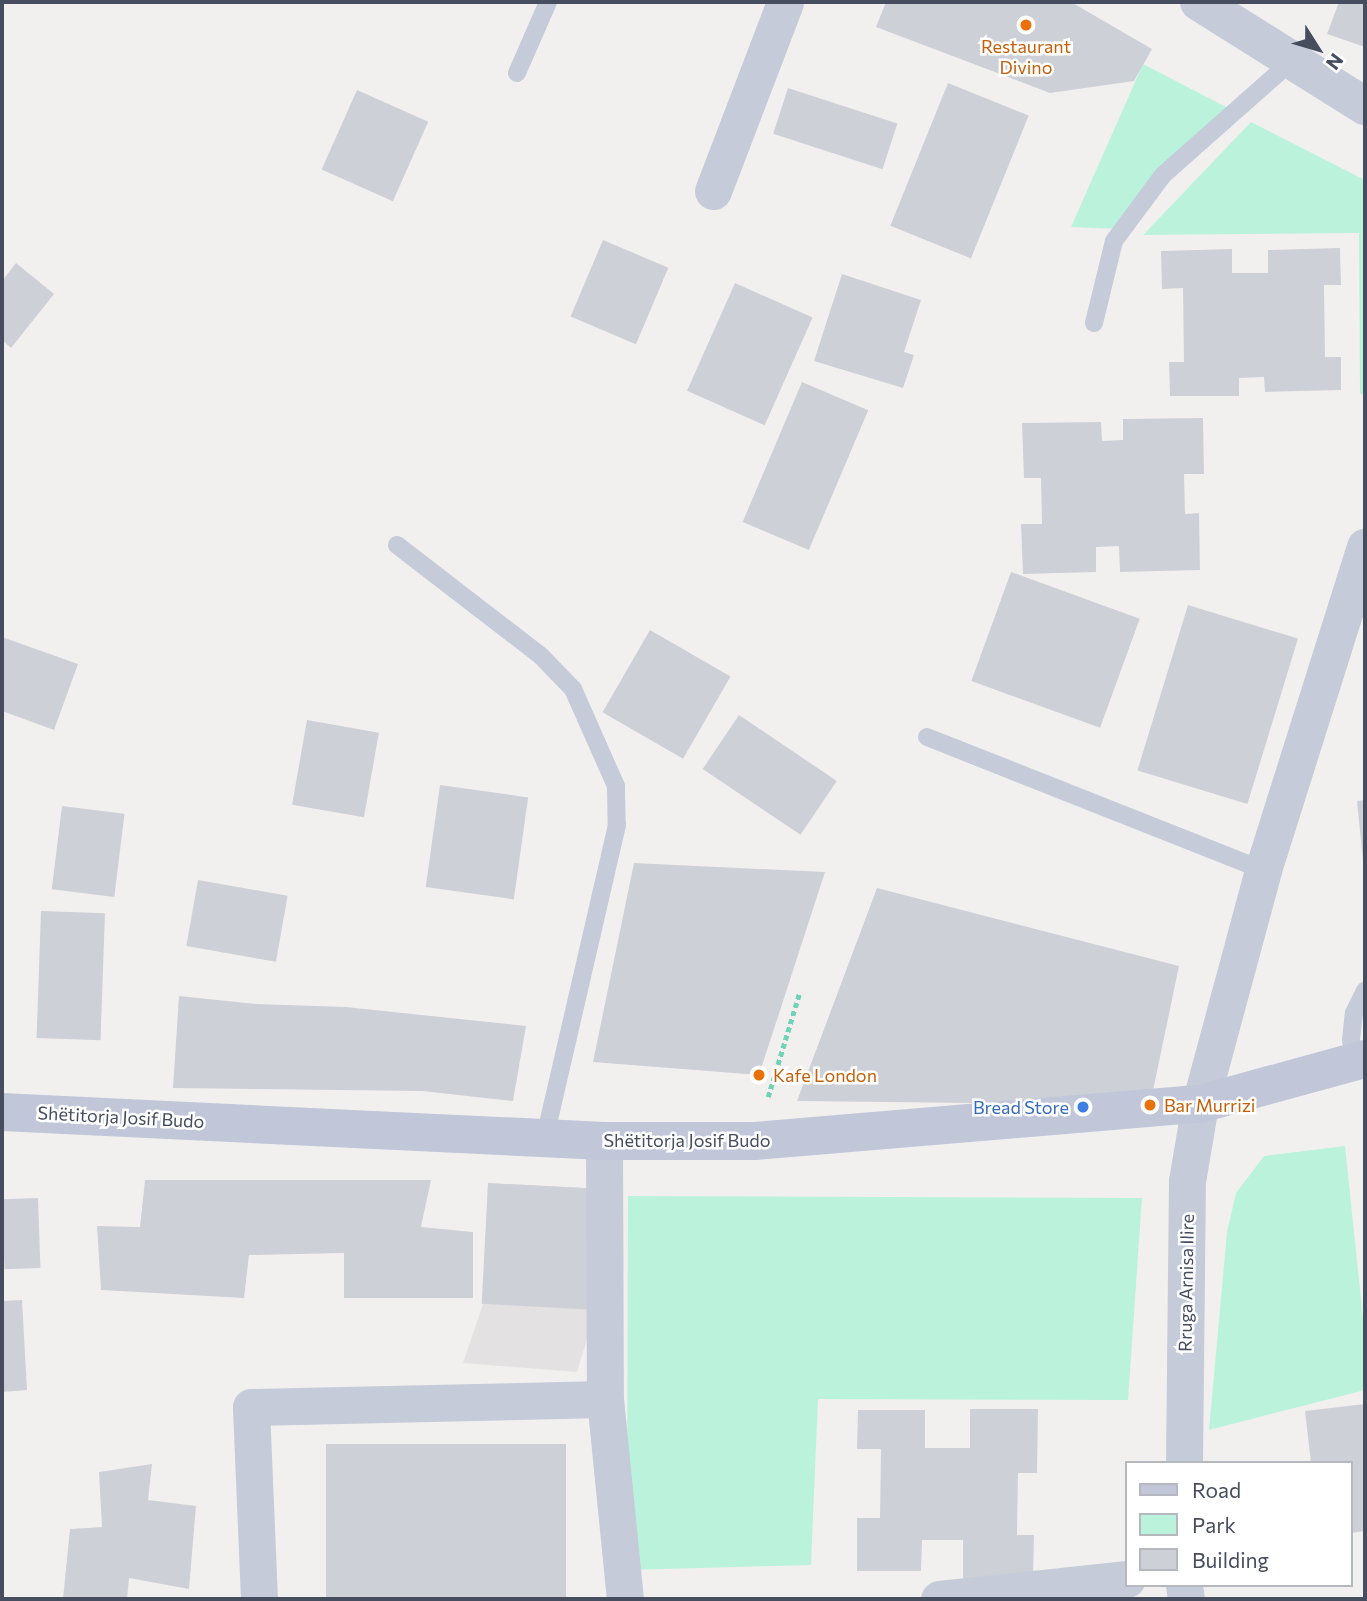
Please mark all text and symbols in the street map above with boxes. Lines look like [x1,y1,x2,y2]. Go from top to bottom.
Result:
north arrow [1283,14,1353,84]
marker: Restaurant Divino [1018,17,1034,33]
place label: Restaurant Divino [981,36,1071,78]
text: N [1322,49,1349,75]
place label: Kafe London [773,1064,877,1086]
marker: Kafe London [751,1067,767,1083]
place label: Bar Murrizi [1164,1094,1255,1116]
place label: Bread Store [973,1096,1069,1118]
marker: Bar Murrizi [1142,1097,1158,1113]
marker: Bread Store [1075,1099,1091,1115]
street label: Shëtitorja Josif Budo [37,1102,205,1132]
street label: Shëtitorja Josif Budo [604,1129,770,1151]
street label: Rruga Arnisa Ilire [1174,1214,1198,1352]
legend [1126,1461,1353,1587]
text: Road [1192,1477,1241,1502]
text: Park [1192,1512,1236,1537]
text: Building [1192,1547,1269,1572]

